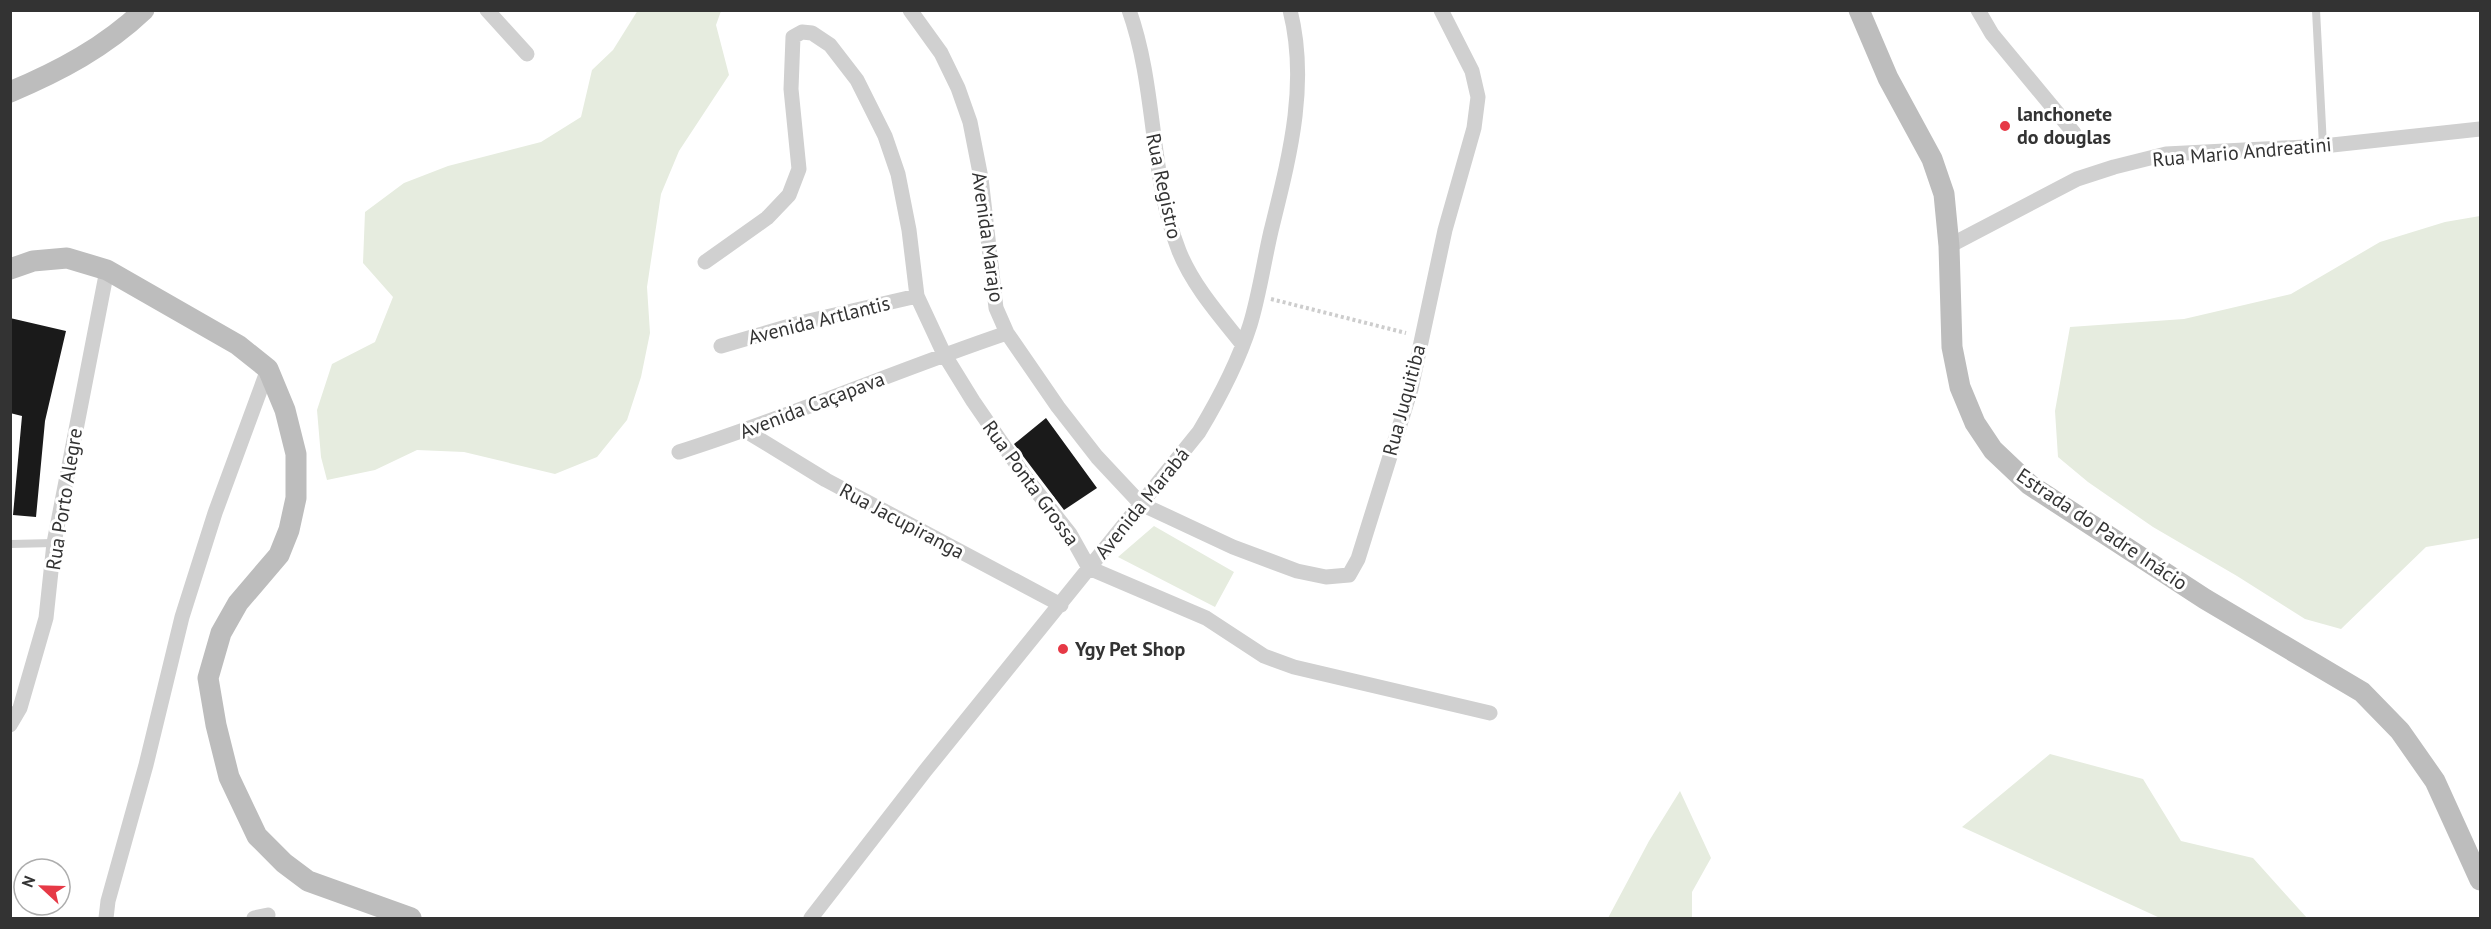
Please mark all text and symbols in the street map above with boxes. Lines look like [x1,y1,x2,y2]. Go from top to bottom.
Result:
place label: lanchonete do douglas [2017,101,2112,150]
marker: lanchonete do douglas [1998,119,2012,133]
street label: Rua Registro [1140,131,1188,241]
street label: Rua Mario Andreatini [2151,131,2333,173]
street label: Avenida Marajo [966,170,1010,304]
street label: Avenida Artlantis [745,290,893,350]
street label: Rua Juquitiba [1377,342,1431,458]
street label: Avenida Caçapava [736,365,888,445]
street label: Rua Ponta Grossa [977,415,1085,551]
street label: Rua Porto Alegre [40,426,88,572]
street label: Avenida Marabá [1089,442,1195,564]
street label: Estrada do Padre Inácio [2012,462,2192,596]
street label: Rua Jacupiranga [835,477,969,565]
place label: Ygy Pet Shop [1074,636,1185,662]
marker: Ygy Pet Shop [1056,642,1070,656]
north arrow [12,857,72,917]
text: N [17,873,39,890]

